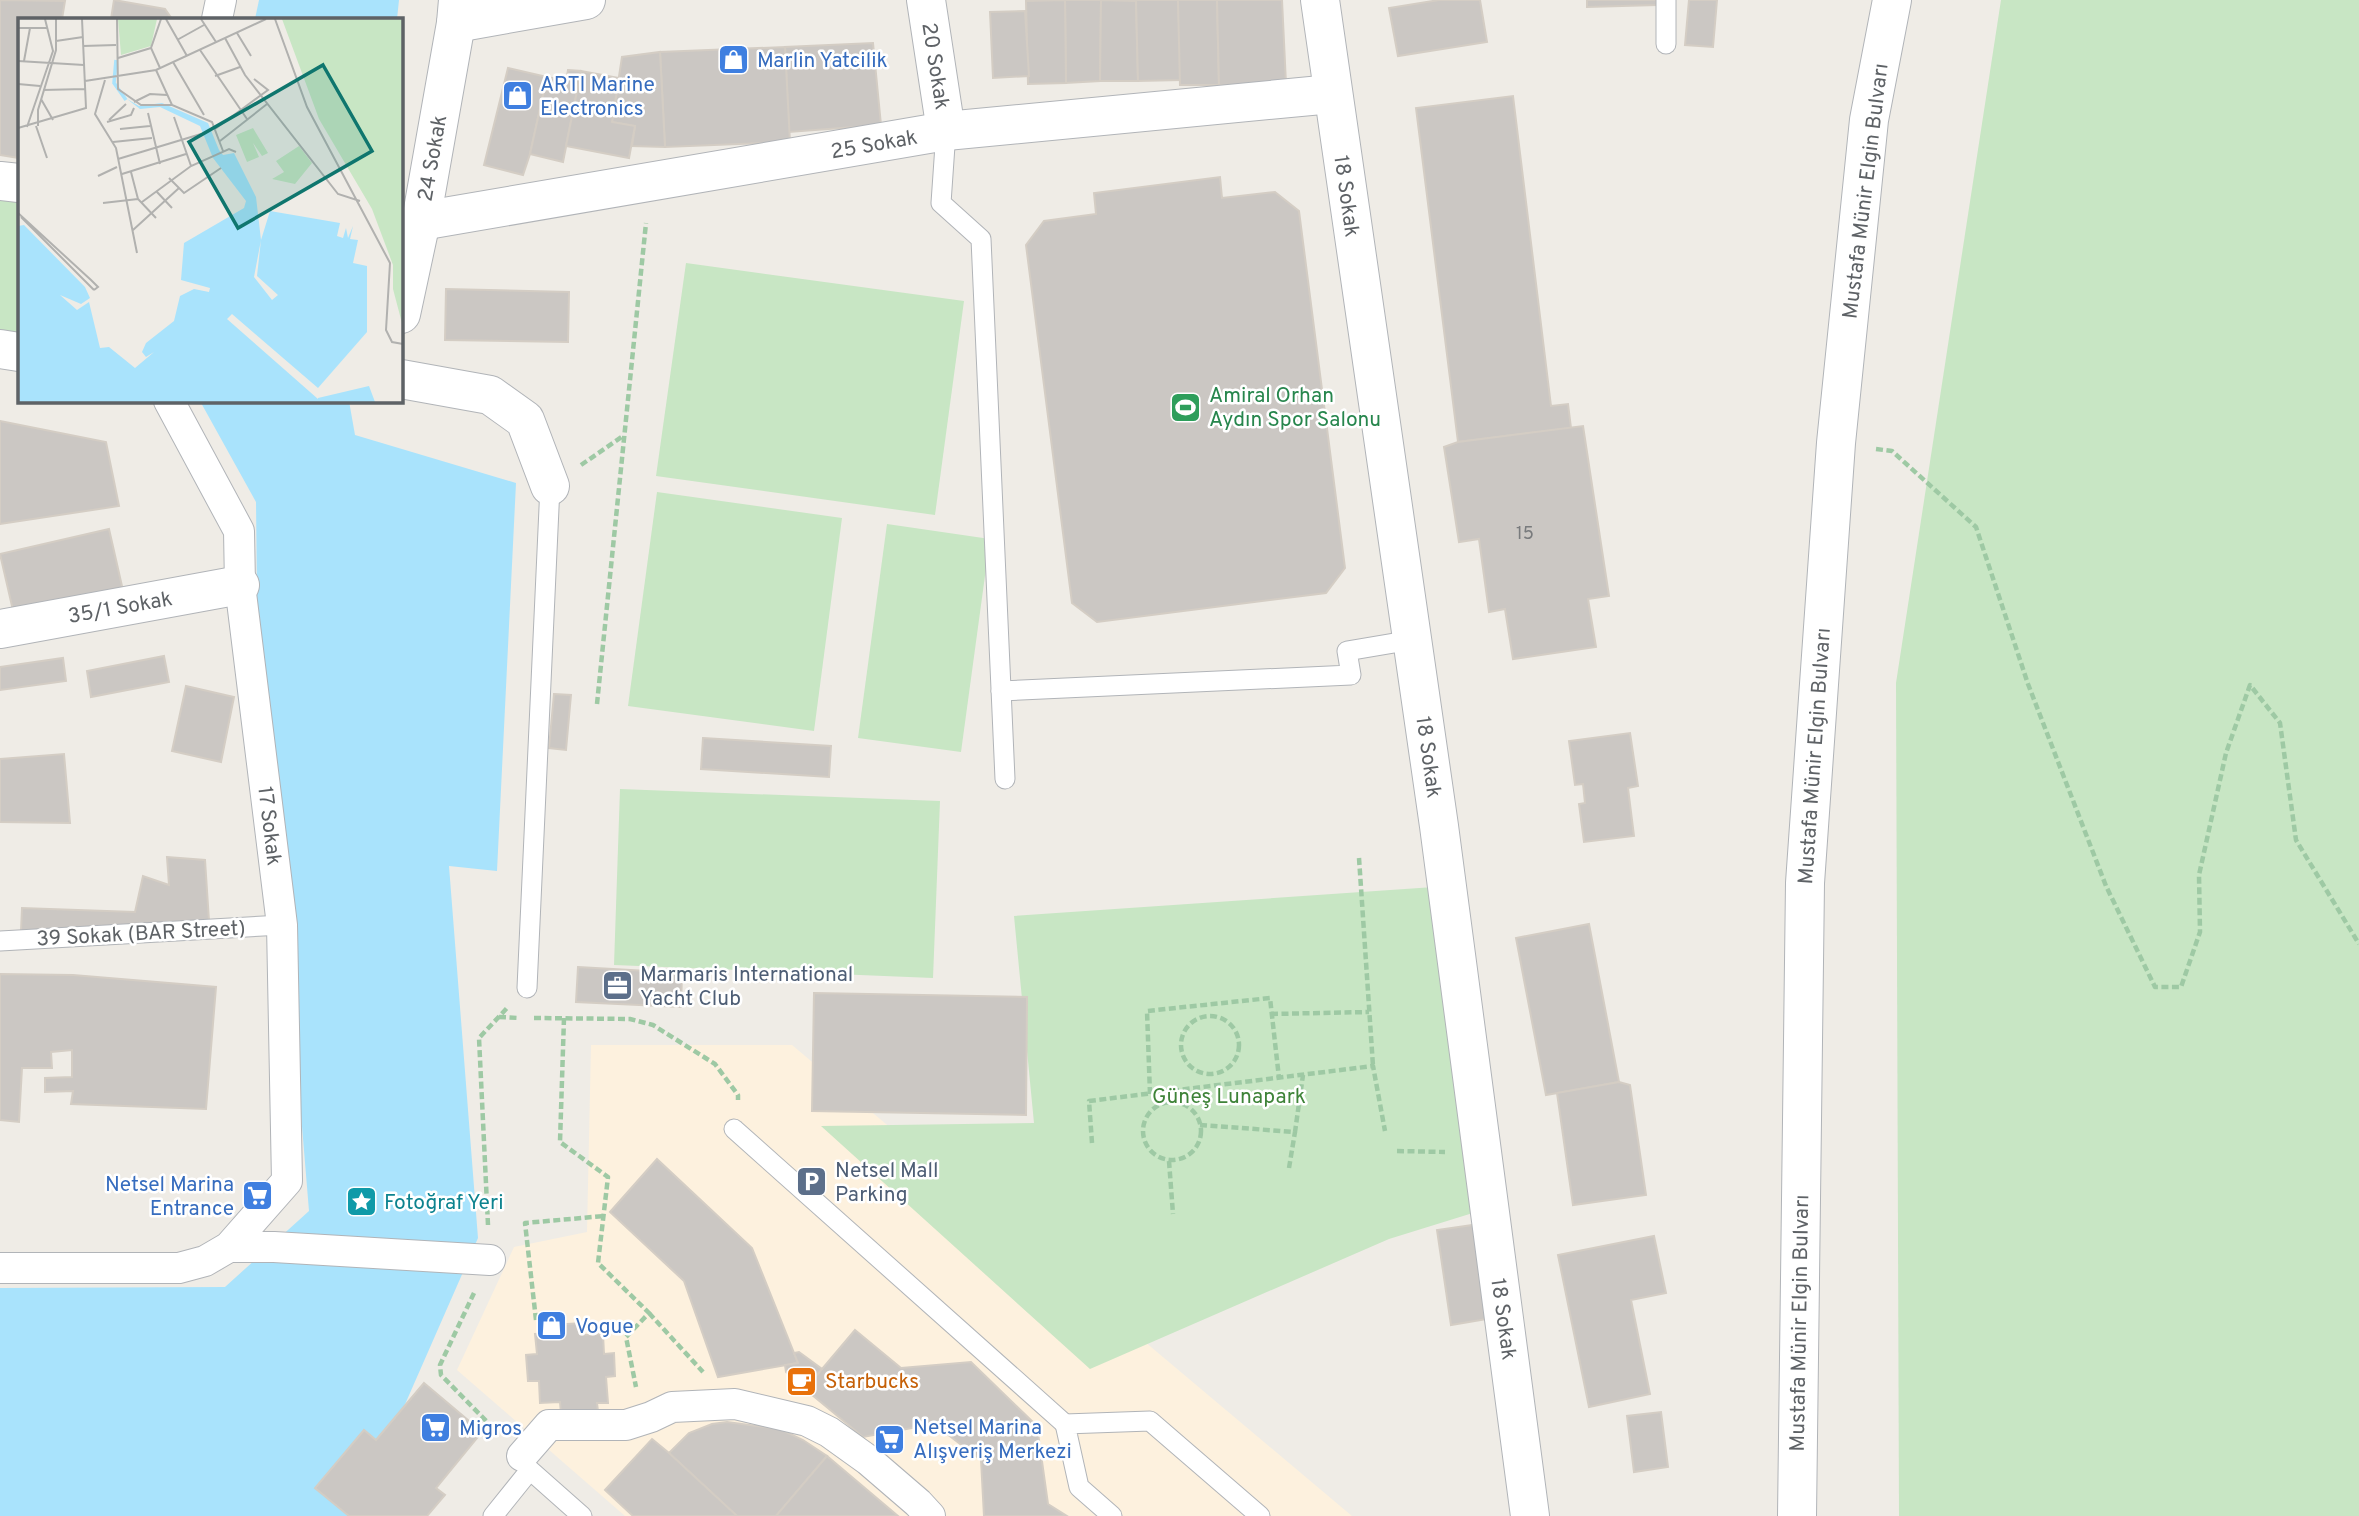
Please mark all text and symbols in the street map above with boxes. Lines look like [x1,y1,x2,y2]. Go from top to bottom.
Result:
inset map [18,18,402,402]
street label: 20 Sokak [914,21,955,112]
shop icon: Marlin Yatcilik [717,43,751,77]
place label: Marlin Yatcilik [757,48,888,75]
street label: Mustafa Münir Elgin Bulvarı [1837,62,1896,320]
place label: ARTI Marine Electronics [540,72,655,123]
shop icon: ARTI Marine Electronics [500,79,534,113]
street label: 24 Sokak [413,113,454,204]
street label: 25 Sokak [829,125,920,166]
street label: 18 Sokak [1326,154,1365,239]
place label: Amiral Orhan Aydın Spor Salonu [1209,383,1381,434]
sports icon: Amiral Orhan Aydın Spor Salonu [1169,390,1203,424]
house number: 15 [1516,523,1534,546]
street label: 35/1 Sokak [66,586,175,631]
street label: Mustafa Münir Elgin Bulvarı [1793,627,1838,885]
street label: 18 Sokak [1408,715,1447,800]
street label: 17 Sokak [250,785,287,867]
street label: 39 Sokak (BAR Street) [36,916,246,953]
place label: Marmaris International Yacht Club [640,962,853,1013]
office icon: Marmaris International Yacht Club [600,969,634,1003]
park label: Güneş Lunapark [1152,1084,1306,1111]
place label: Netsel Mall Parking [835,1158,938,1209]
parking icon: Netsel Mall Parking [795,1165,829,1199]
place label: Netsel Marina Entrance [105,1172,234,1223]
supermarket icon: Netsel Marina Entrance [240,1179,274,1213]
place icon: Fotoğraf Yeri [344,1185,378,1219]
place label: Fotoğraf Yeri [384,1190,504,1217]
street label: Mustafa Münir Elgin Bulvarı [1785,1194,1816,1452]
street label: 18 Sokak [1483,1277,1522,1362]
shop icon: Vogue [535,1309,569,1343]
place label: Vogue [575,1314,634,1341]
cafe icon: Starbucks [785,1364,819,1398]
place label: Starbucks [825,1369,919,1396]
supermarket icon: Migros [419,1411,453,1445]
place label: Netsel Marina Alışveriş Merkezi [913,1415,1072,1466]
place label: Migros [459,1416,522,1443]
supermarket icon: Netsel Marina Alışveriş Merkezi [873,1422,907,1456]

